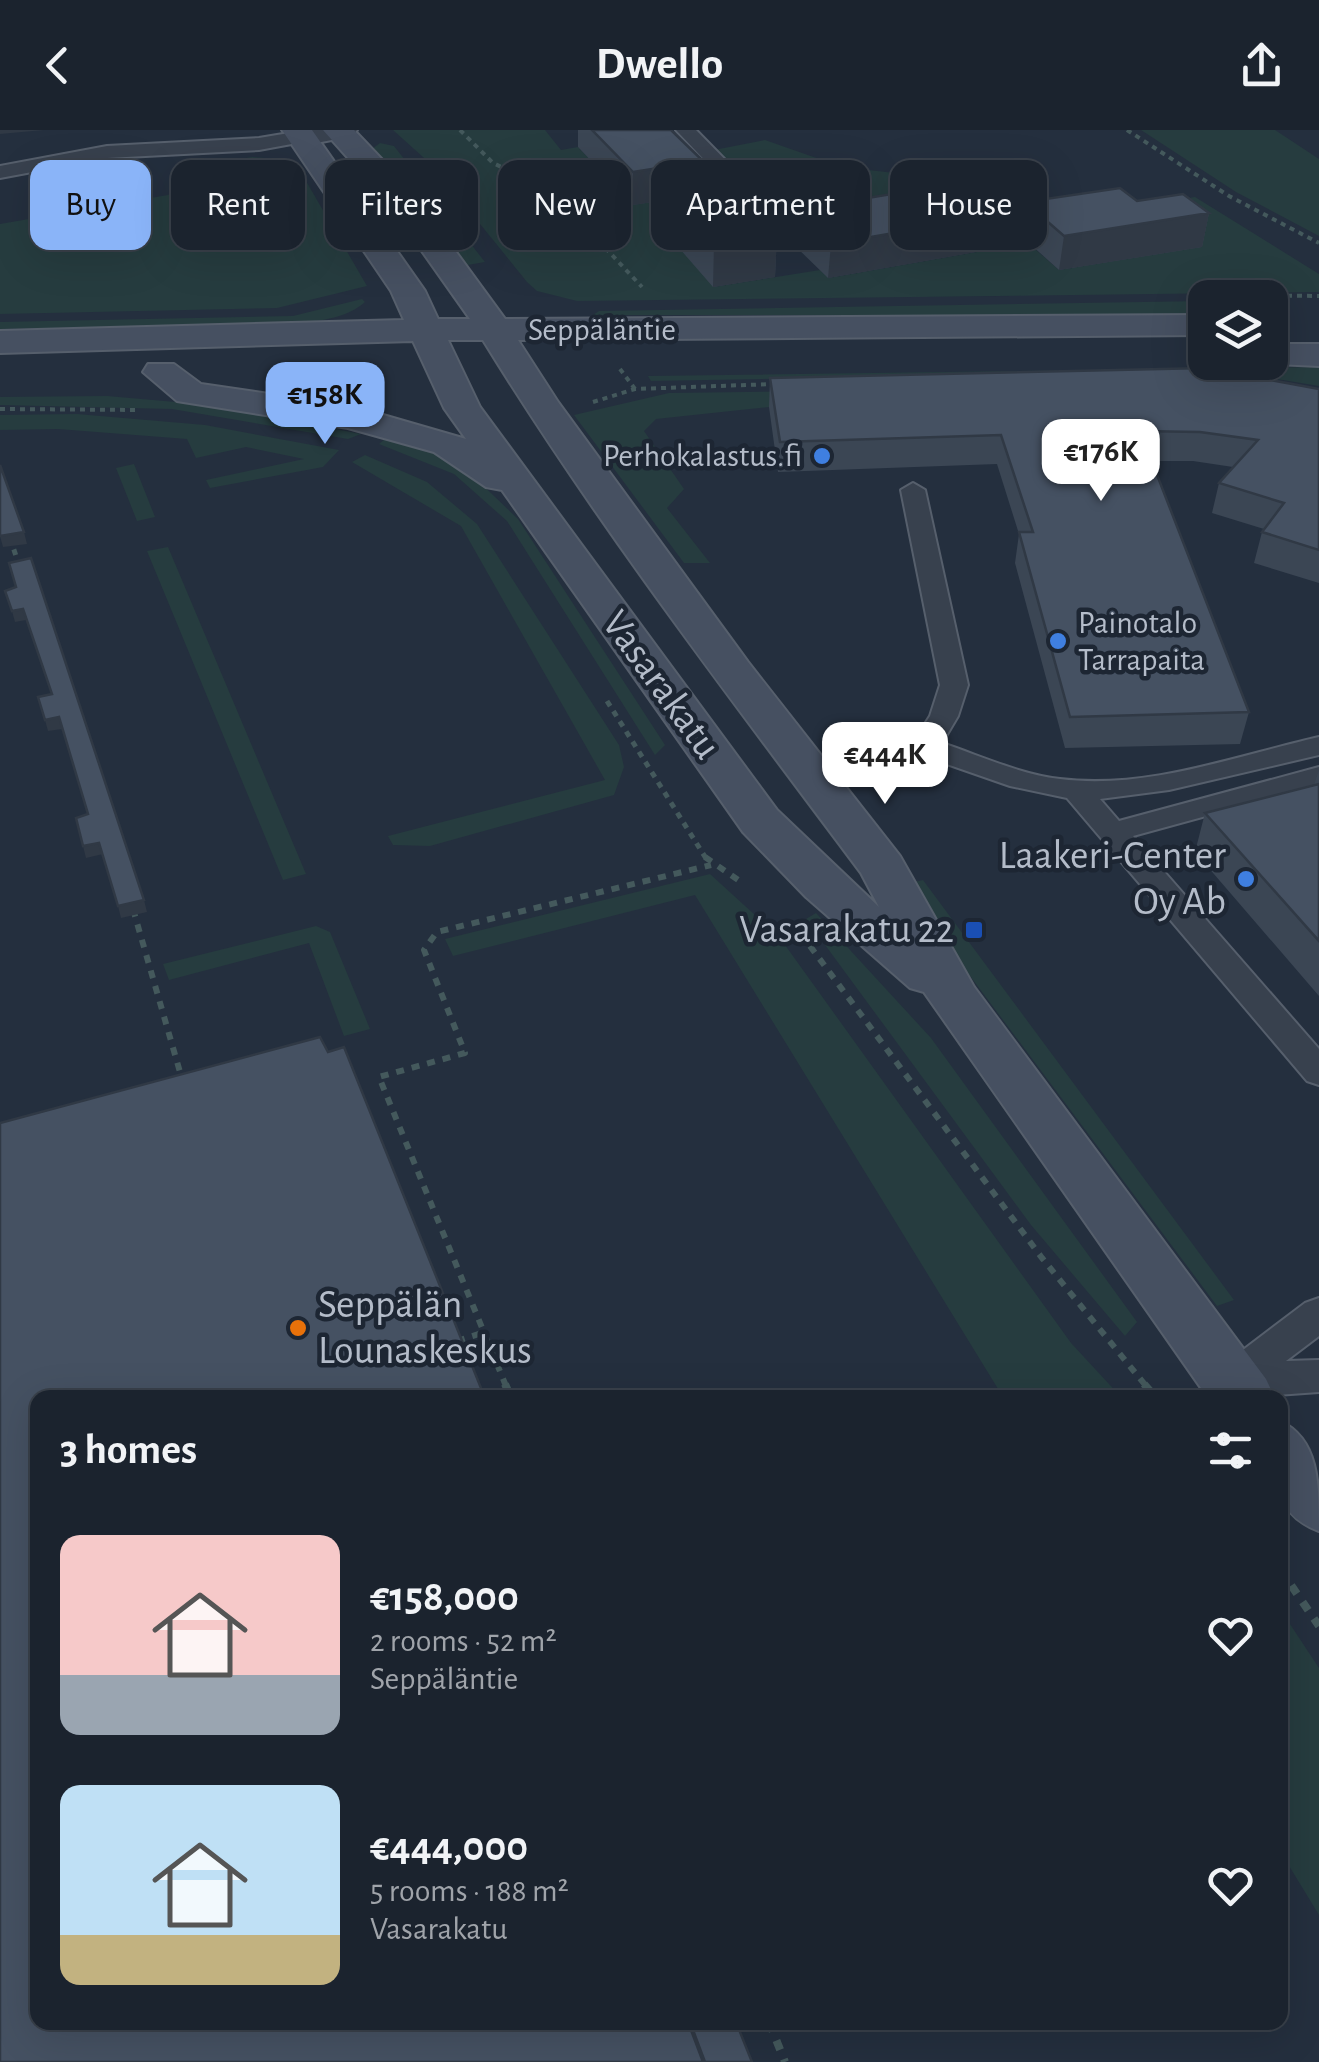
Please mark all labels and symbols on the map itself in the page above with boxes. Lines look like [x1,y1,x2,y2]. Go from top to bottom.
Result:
street label: Seppäläntie [528,314,676,346]
pin: €158K [255,362,395,447]
pin: €176K [1031,419,1171,504]
place label: Perhokalastus.fi [603,440,802,472]
marker: Perhokalastus.fi [811,445,833,467]
street label: Vasarakatu [594,604,728,766]
place label: Painotalo Tarrapaita [1078,607,1205,676]
marker: Painotalo Tarrapaita [1047,630,1069,652]
pin: €444K [815,722,955,807]
place label: Laakeri-Center Oy Ab [999,836,1226,922]
marker: Laakeri-Center Oy Ab [1235,868,1257,890]
place label: Vasarakatu 22 [739,910,954,950]
marker: Vasarakatu 22 [963,919,985,941]
place label: Seppälän Lounaskeskus [318,1285,532,1371]
marker: Seppälän Lounaskeskus [287,1317,309,1339]

